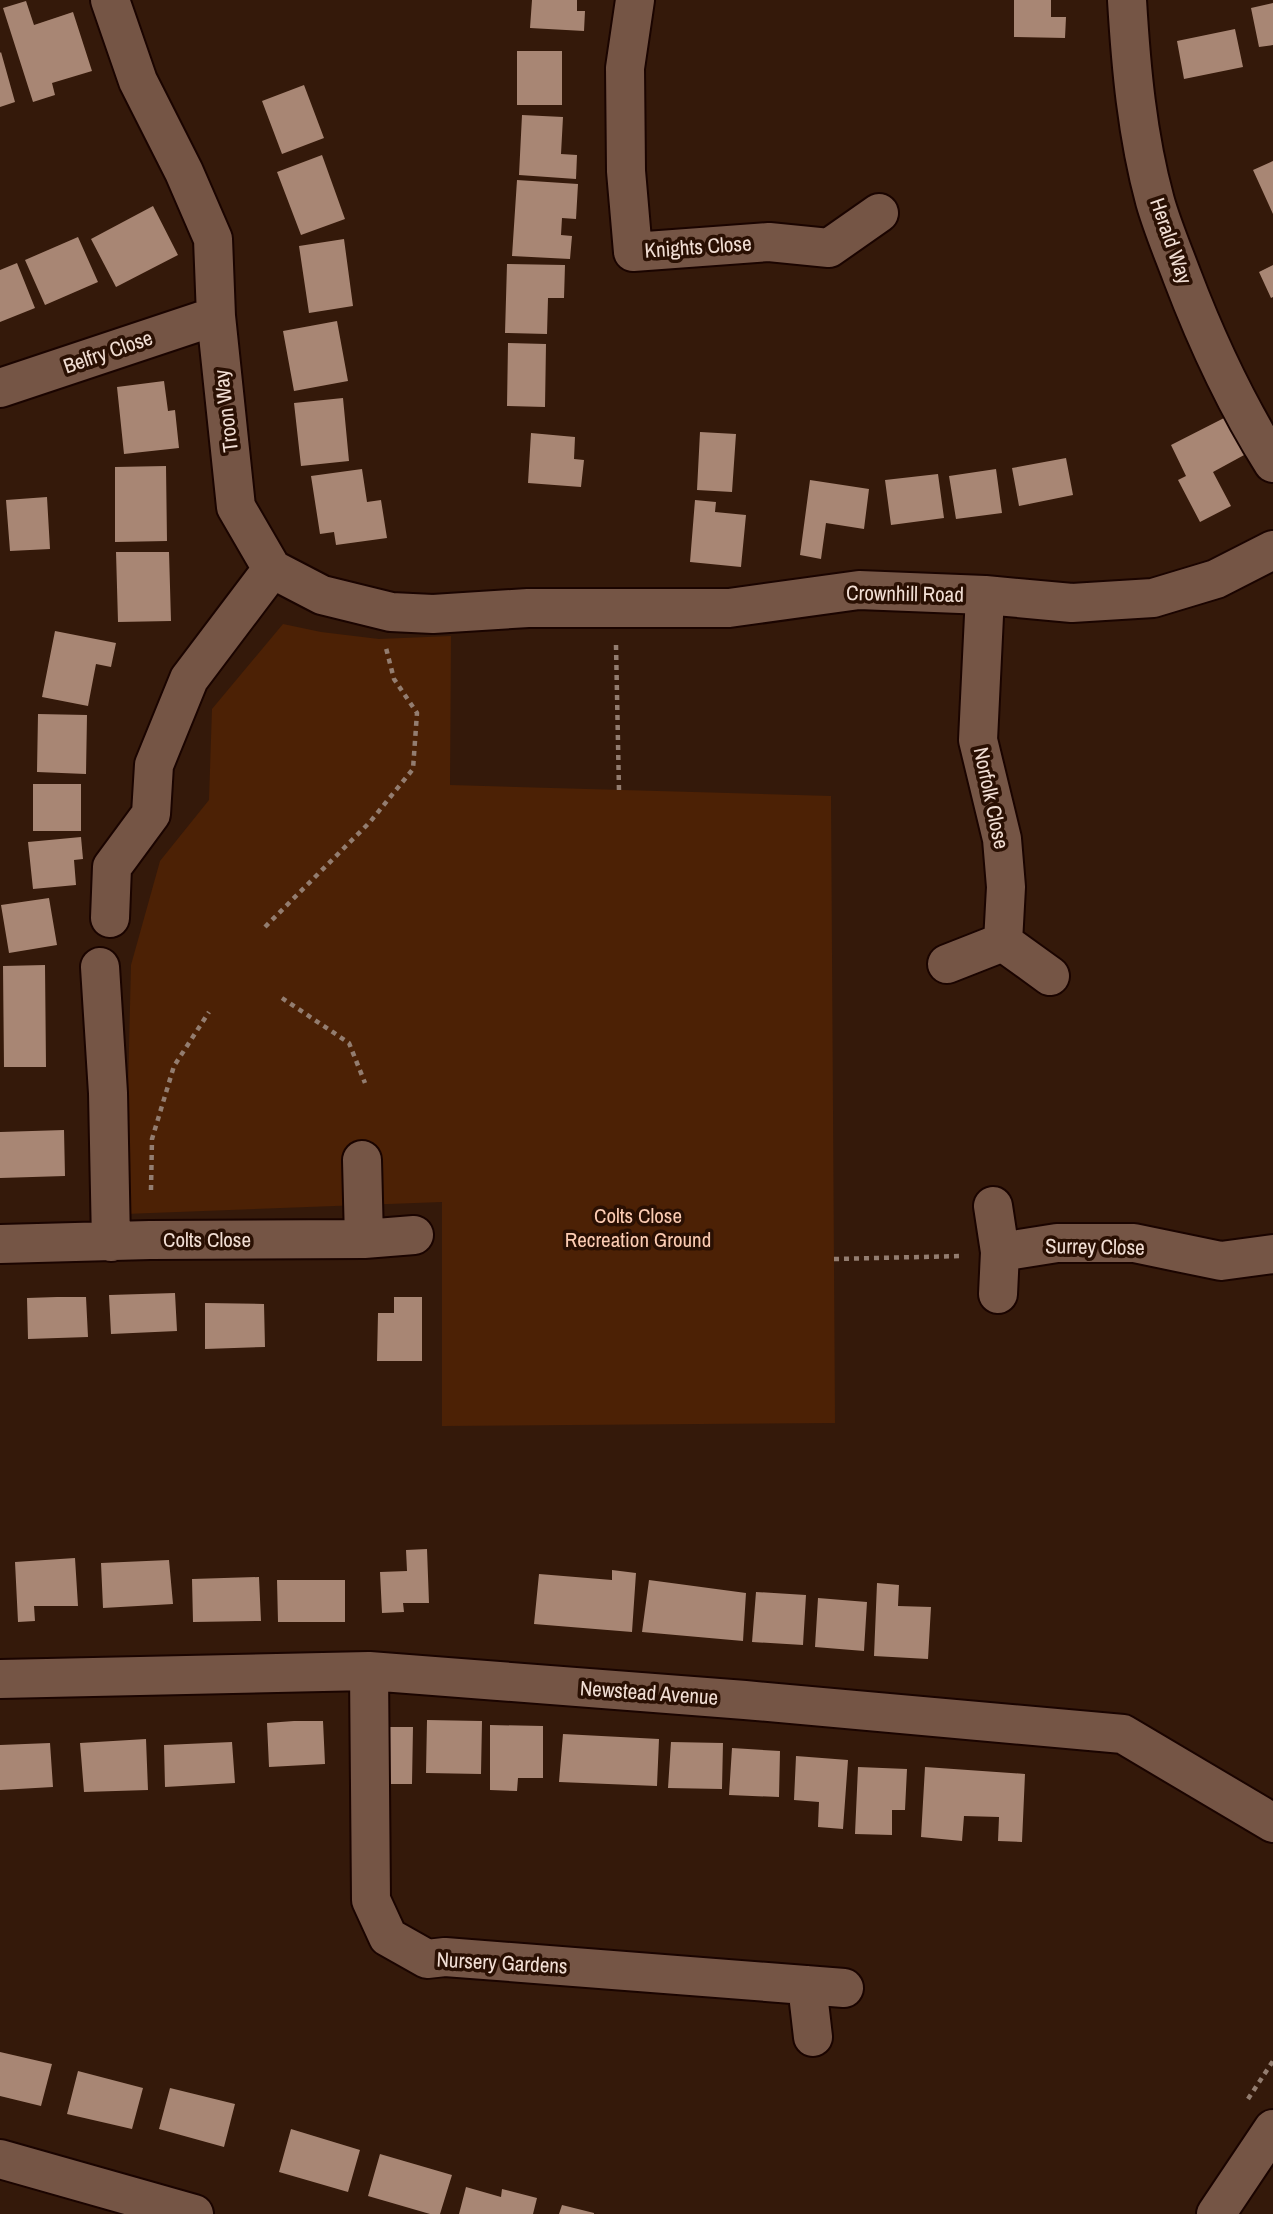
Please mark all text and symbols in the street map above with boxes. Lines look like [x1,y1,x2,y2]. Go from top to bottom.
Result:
street label: Herald Way [1143,194,1200,288]
street label: Knights Close [643,228,752,265]
street label: Belfry Close [59,323,156,380]
street label: Troon Way [206,368,245,454]
street label: Crownhill Road [846,578,964,609]
street label: Norfolk Close [967,744,1016,851]
park label: Colts Close Recreation Ground [565,1201,711,1254]
street label: Colts Close [163,1225,251,1254]
street label: Surrey Close [1045,1231,1145,1262]
street label: Newstead Avenue [579,1673,719,1712]
street label: Nursery Gardens [436,1945,568,1980]

